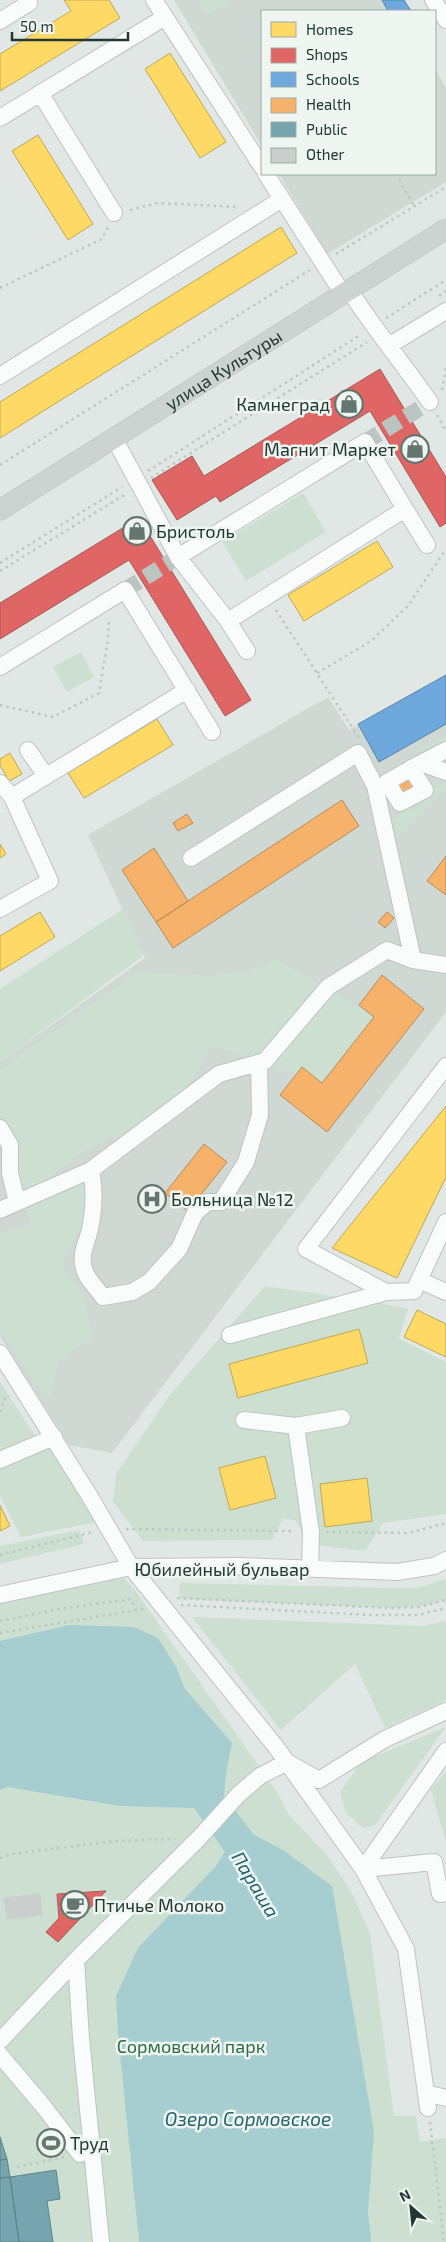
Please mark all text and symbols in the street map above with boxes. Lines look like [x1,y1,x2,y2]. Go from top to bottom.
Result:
scale bar [12,10,129,42]
legend [261,10,436,175]
text: 50 m [20,17,54,35]
text: Homes [306,20,353,38]
text: Shops [306,45,348,63]
text: Schools [306,70,360,88]
text: Health [306,95,351,113]
text: Public [306,120,347,138]
text: Other [306,145,345,163]
street label: улица Культуры [161,324,286,414]
shop icon: Камнеград [334,389,364,419]
place label: Камнеград [236,393,330,415]
shop icon: Магнит Маркет [400,434,430,464]
place label: Магнит Маркет [264,438,396,460]
shop icon: Бристоль [122,516,152,546]
place label: Бристоль [156,520,235,542]
hospital icon: Больница №12 [137,1184,167,1214]
place label: Больница №12 [171,1188,294,1210]
street label: Юбилейный бульвар [135,1558,310,1580]
water label: Параша [227,1847,285,1921]
cafe icon: Птичье Молоко [60,1890,90,1920]
place label: Птичье Молоко [94,1894,224,1916]
park label: Сормовский парк [117,2035,266,2057]
water label: Озеро Сормовское [165,2107,331,2130]
sports icon: Труд [36,2128,66,2158]
place label: Труд [70,2132,109,2154]
north arrow [386,2182,436,2232]
text: N [397,2185,413,2205]

